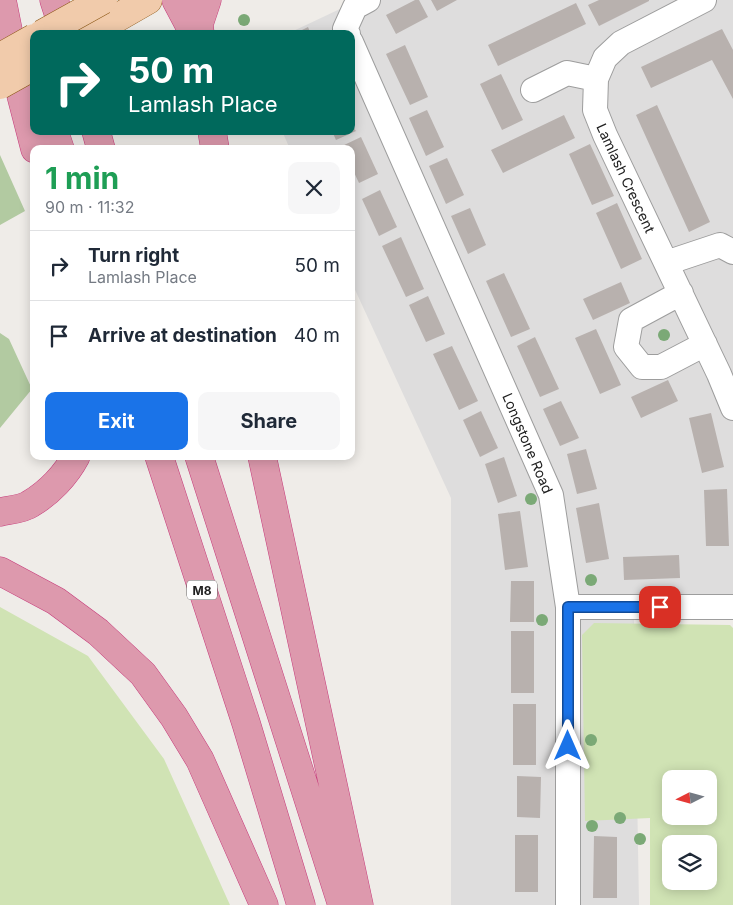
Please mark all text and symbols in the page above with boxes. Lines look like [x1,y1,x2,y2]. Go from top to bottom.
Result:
text: 50 m [128,49,214,91]
icon: right [45,50,110,115]
text: Lamlash Place [128,91,278,117]
street label: Lamlash Crescent [593,121,659,236]
text: 1 min [45,160,119,196]
button: close [288,162,340,214]
text: 90 m · 11:32 [45,197,134,217]
text: Turn right [88,244,179,267]
icon: right [45,252,73,280]
text: 50 m [294,254,340,277]
text: Lamlash Place [88,267,197,287]
icon: arrive [45,322,73,350]
text: Arrive at destination [88,324,277,347]
text: 40 m [294,324,340,347]
street label: Longstone Road [499,390,557,496]
button: Exit [45,392,188,450]
button: Share [198,392,340,450]
road number: M8 [187,580,217,600]
pin [639,586,681,628]
icon: arrive [646,593,674,621]
position arrow [541,719,593,771]
north arrow [662,770,718,825]
map controls [662,770,717,890]
button: layers [662,835,717,890]

